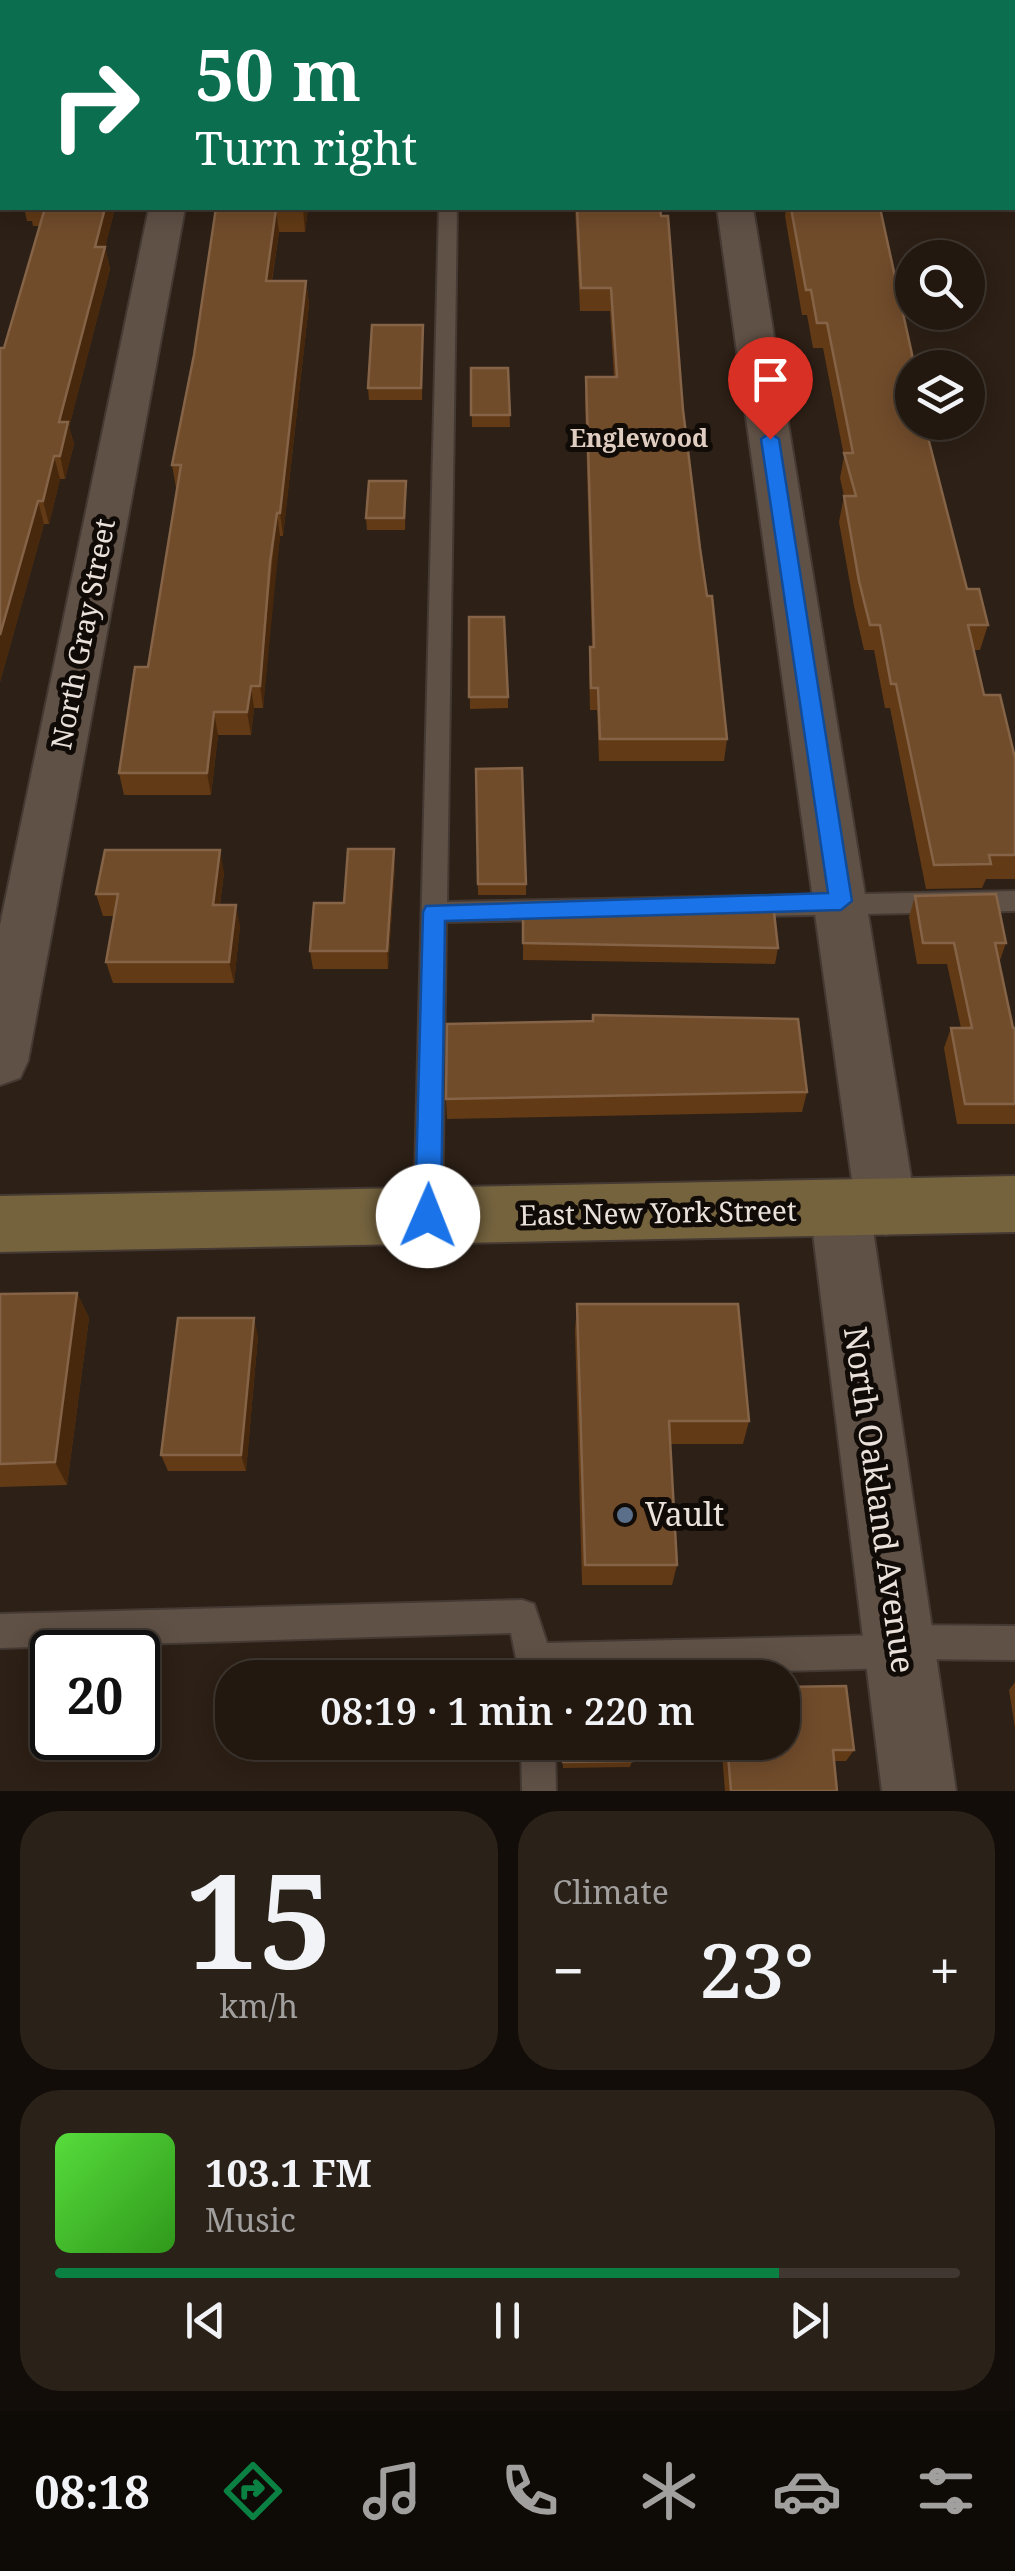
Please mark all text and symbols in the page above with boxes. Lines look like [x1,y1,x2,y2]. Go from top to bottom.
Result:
text: 50 m [195,26,361,122]
icon: right [30,40,160,170]
text: Turn right [195,117,417,178]
map controls [895,240,985,440]
button: search [895,240,985,330]
pin [728,337,813,440]
button: layers [895,350,985,440]
icon: arrive [743,352,798,407]
district label: Englewood [570,420,708,454]
street label: North Gray Street [41,515,123,753]
position arrow [376,1164,480,1268]
street label: East New York Street [519,1191,797,1233]
street label: North Oakland Avenue [835,1324,926,1676]
place label: Vault [645,1492,724,1535]
marker: Vault [614,1504,636,1526]
speed limit sign: 20 [30,1630,160,1760]
text: 08:19 · 1 min · 220 m [320,1684,695,1736]
text: 15 [185,1830,332,2007]
text: Climate [553,1870,669,1913]
text: 23° [700,1918,814,2020]
text: − [553,1932,584,2007]
text: + [929,1932,960,2007]
text: km/h [220,1984,298,2027]
text: 103.1 FM [205,2146,372,2198]
text: Music [205,2198,296,2241]
icon: previous [178,2293,233,2348]
icon: pause [480,2293,535,2348]
icon: next [782,2293,837,2348]
icon: directions [218,2456,288,2526]
icon: music [357,2456,427,2526]
icon: phone [495,2456,565,2526]
icon: climate [634,2456,704,2526]
icon: car [772,2456,842,2526]
icon: filters [911,2456,981,2526]
text: 08:18 [34,2461,150,2522]

